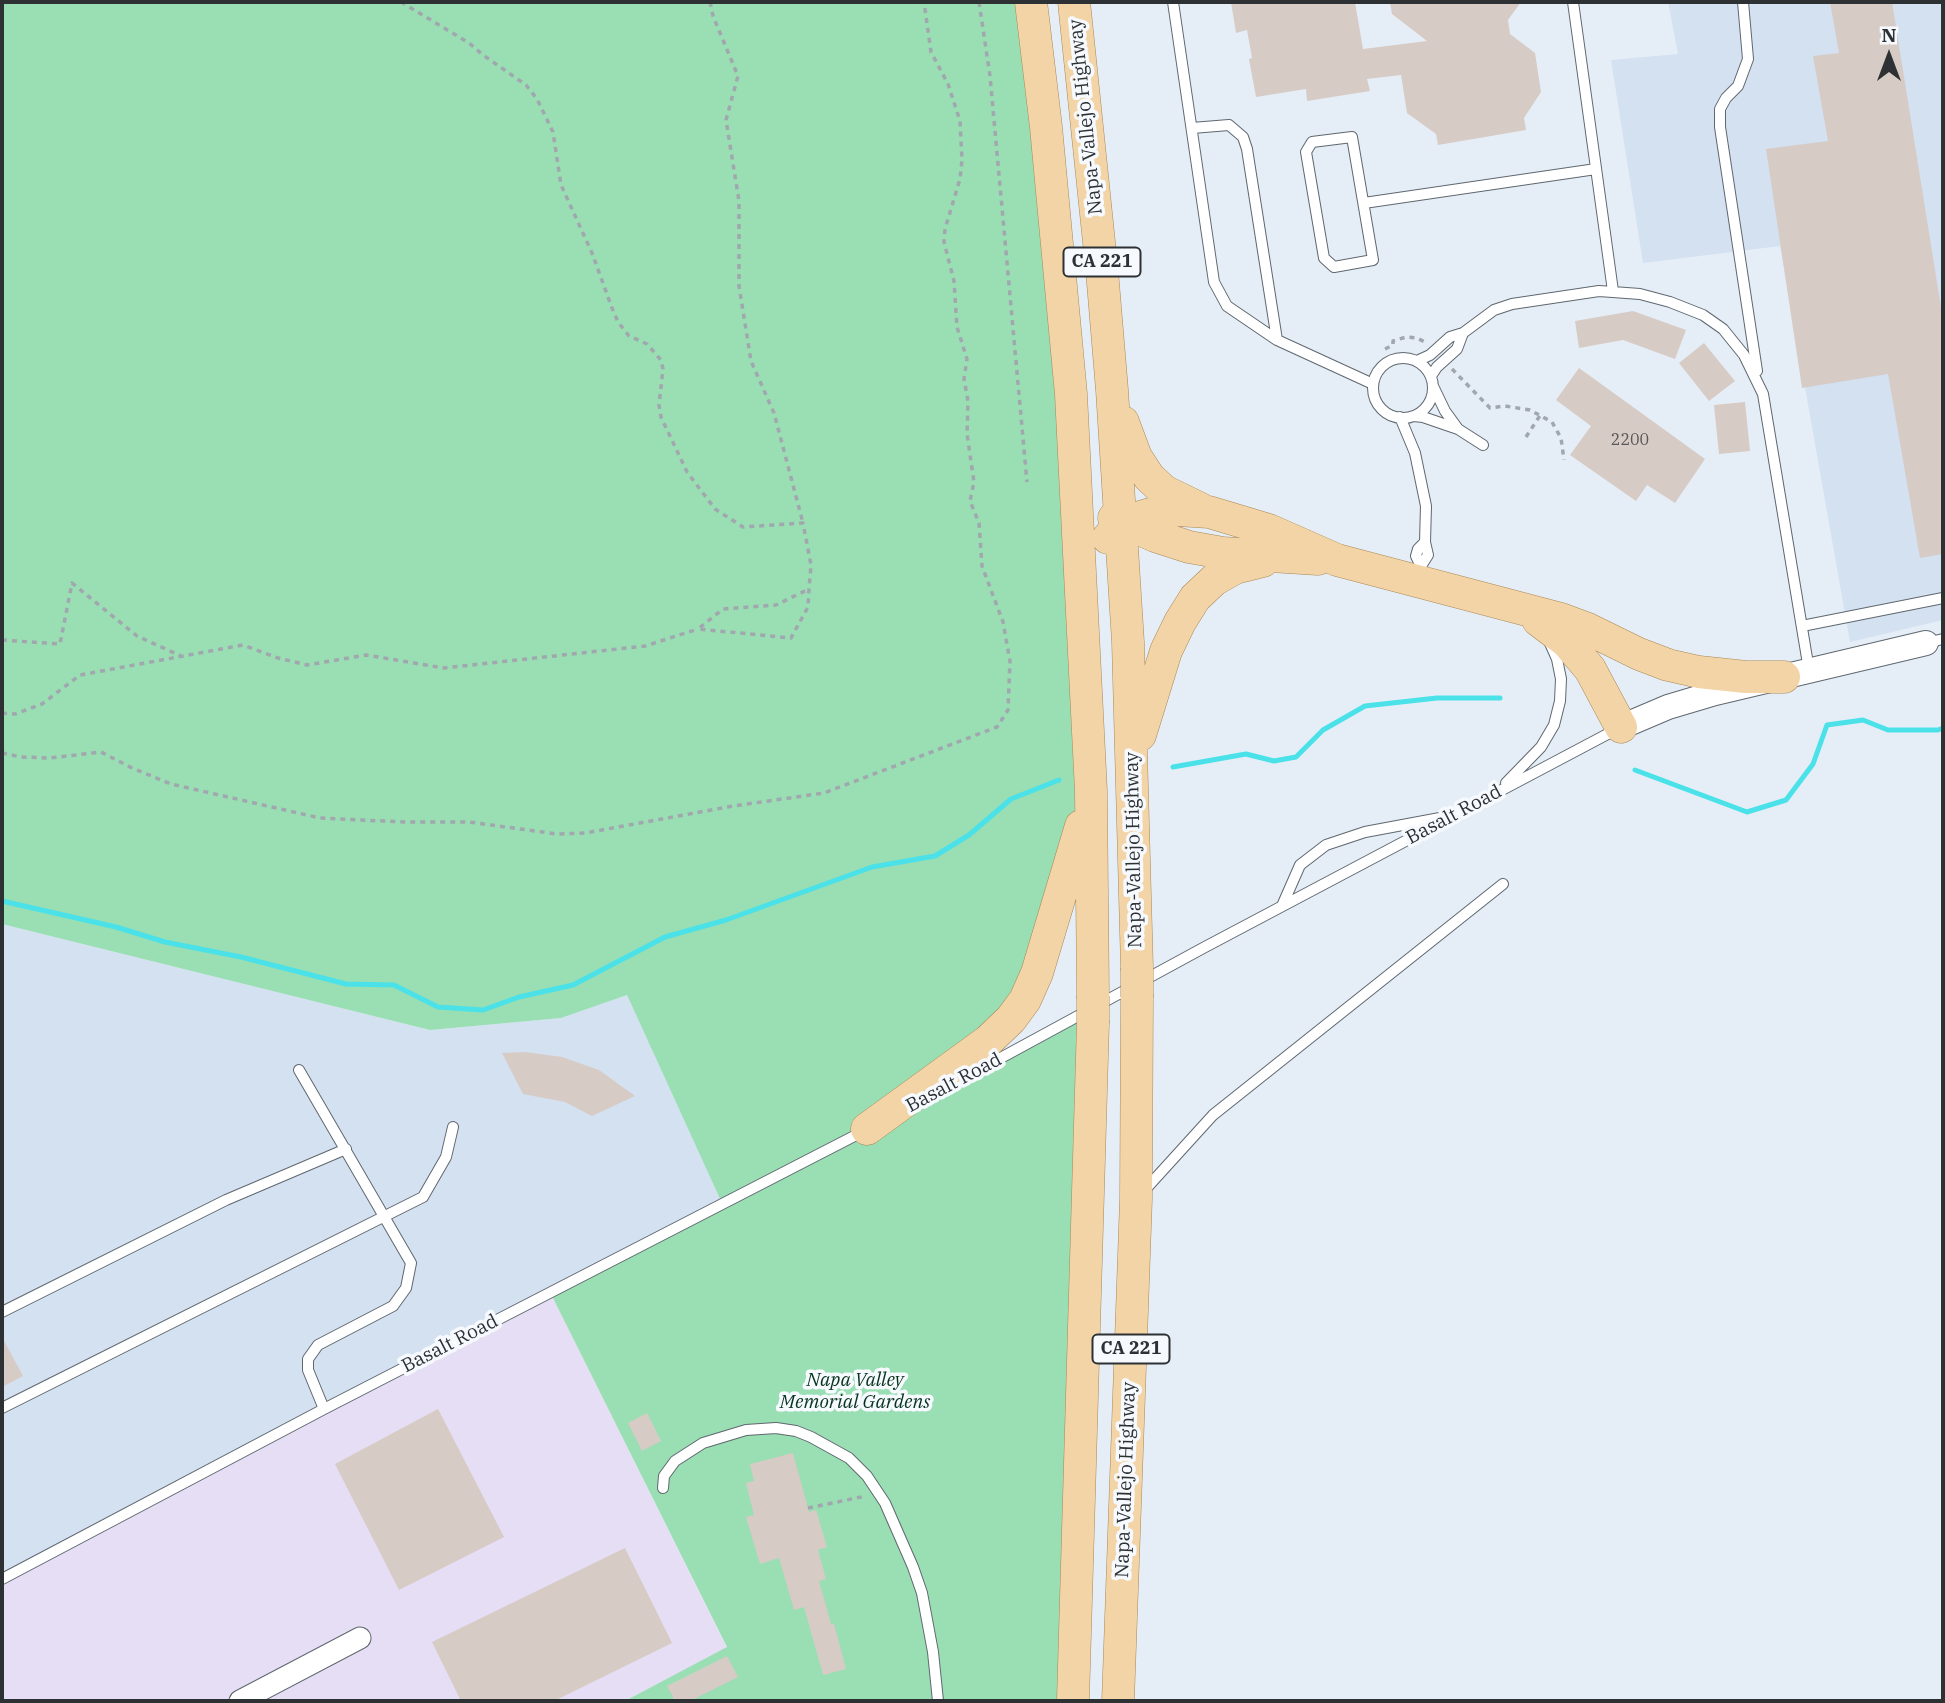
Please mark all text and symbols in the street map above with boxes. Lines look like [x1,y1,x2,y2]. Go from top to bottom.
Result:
street label: Napa-Vallejo Highway [1064,18,1108,216]
north arrow [1854,21,1924,91]
text: N [1881,23,1897,47]
road number: CA 221 [1064,248,1140,276]
house number: 2200 [1611,430,1649,450]
street label: Napa-Vallejo Highway [1121,752,1147,948]
street label: Basalt Road [1402,780,1506,850]
street label: Basalt Road [902,1048,1006,1118]
street label: Basalt Road [398,1310,502,1378]
road number: CA 221 [1092,1334,1170,1364]
park label: Napa Valley Memorial Gardens [780,1370,930,1414]
street label: Napa-Vallejo Highway [1111,1381,1141,1579]

